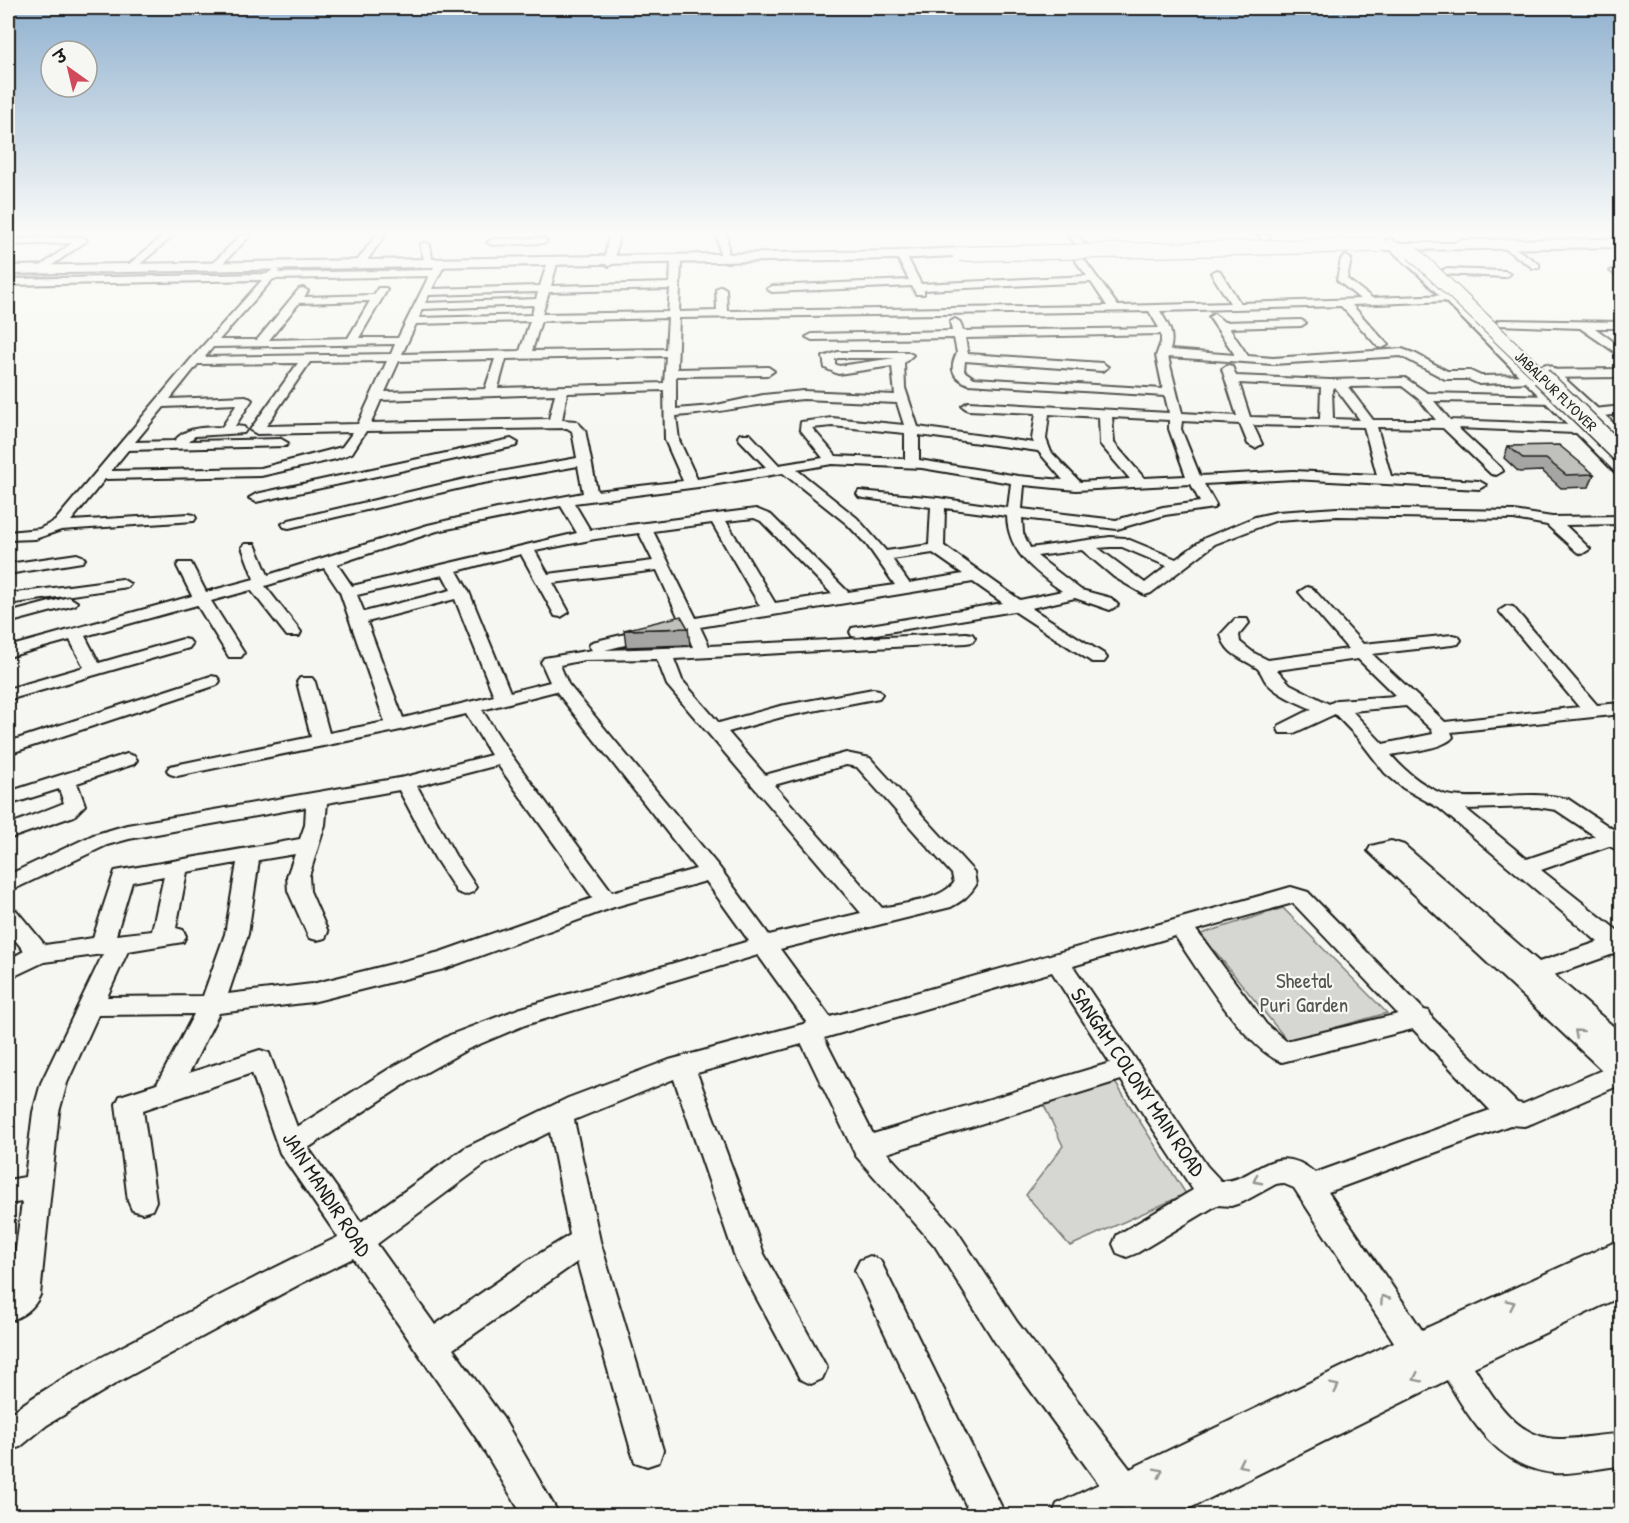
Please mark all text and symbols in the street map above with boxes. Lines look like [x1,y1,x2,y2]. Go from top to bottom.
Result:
north arrow [39,39,99,99]
text: उ [48,44,72,70]
street label: JABALPUR FLYOVER [1510,346,1602,436]
park label: Sheetal Puri Garden [1260,966,1348,1019]
street label: SANGAM COLONY MAIN ROAD [1064,982,1212,1182]
one-way arrow [1574,1029,1585,1040]
street label: JAIN MANDIR ROAD [276,1126,378,1262]
one-way arrow [1253,1173,1263,1184]
one-way arrow [1380,1295,1391,1306]
one-way arrow [1504,1299,1515,1311]
one-way arrow [1412,1371,1423,1383]
one-way arrow [1328,1383,1339,1394]
one-way arrow [1237,1457,1248,1468]
one-way arrow [1153,1467,1164,1479]

